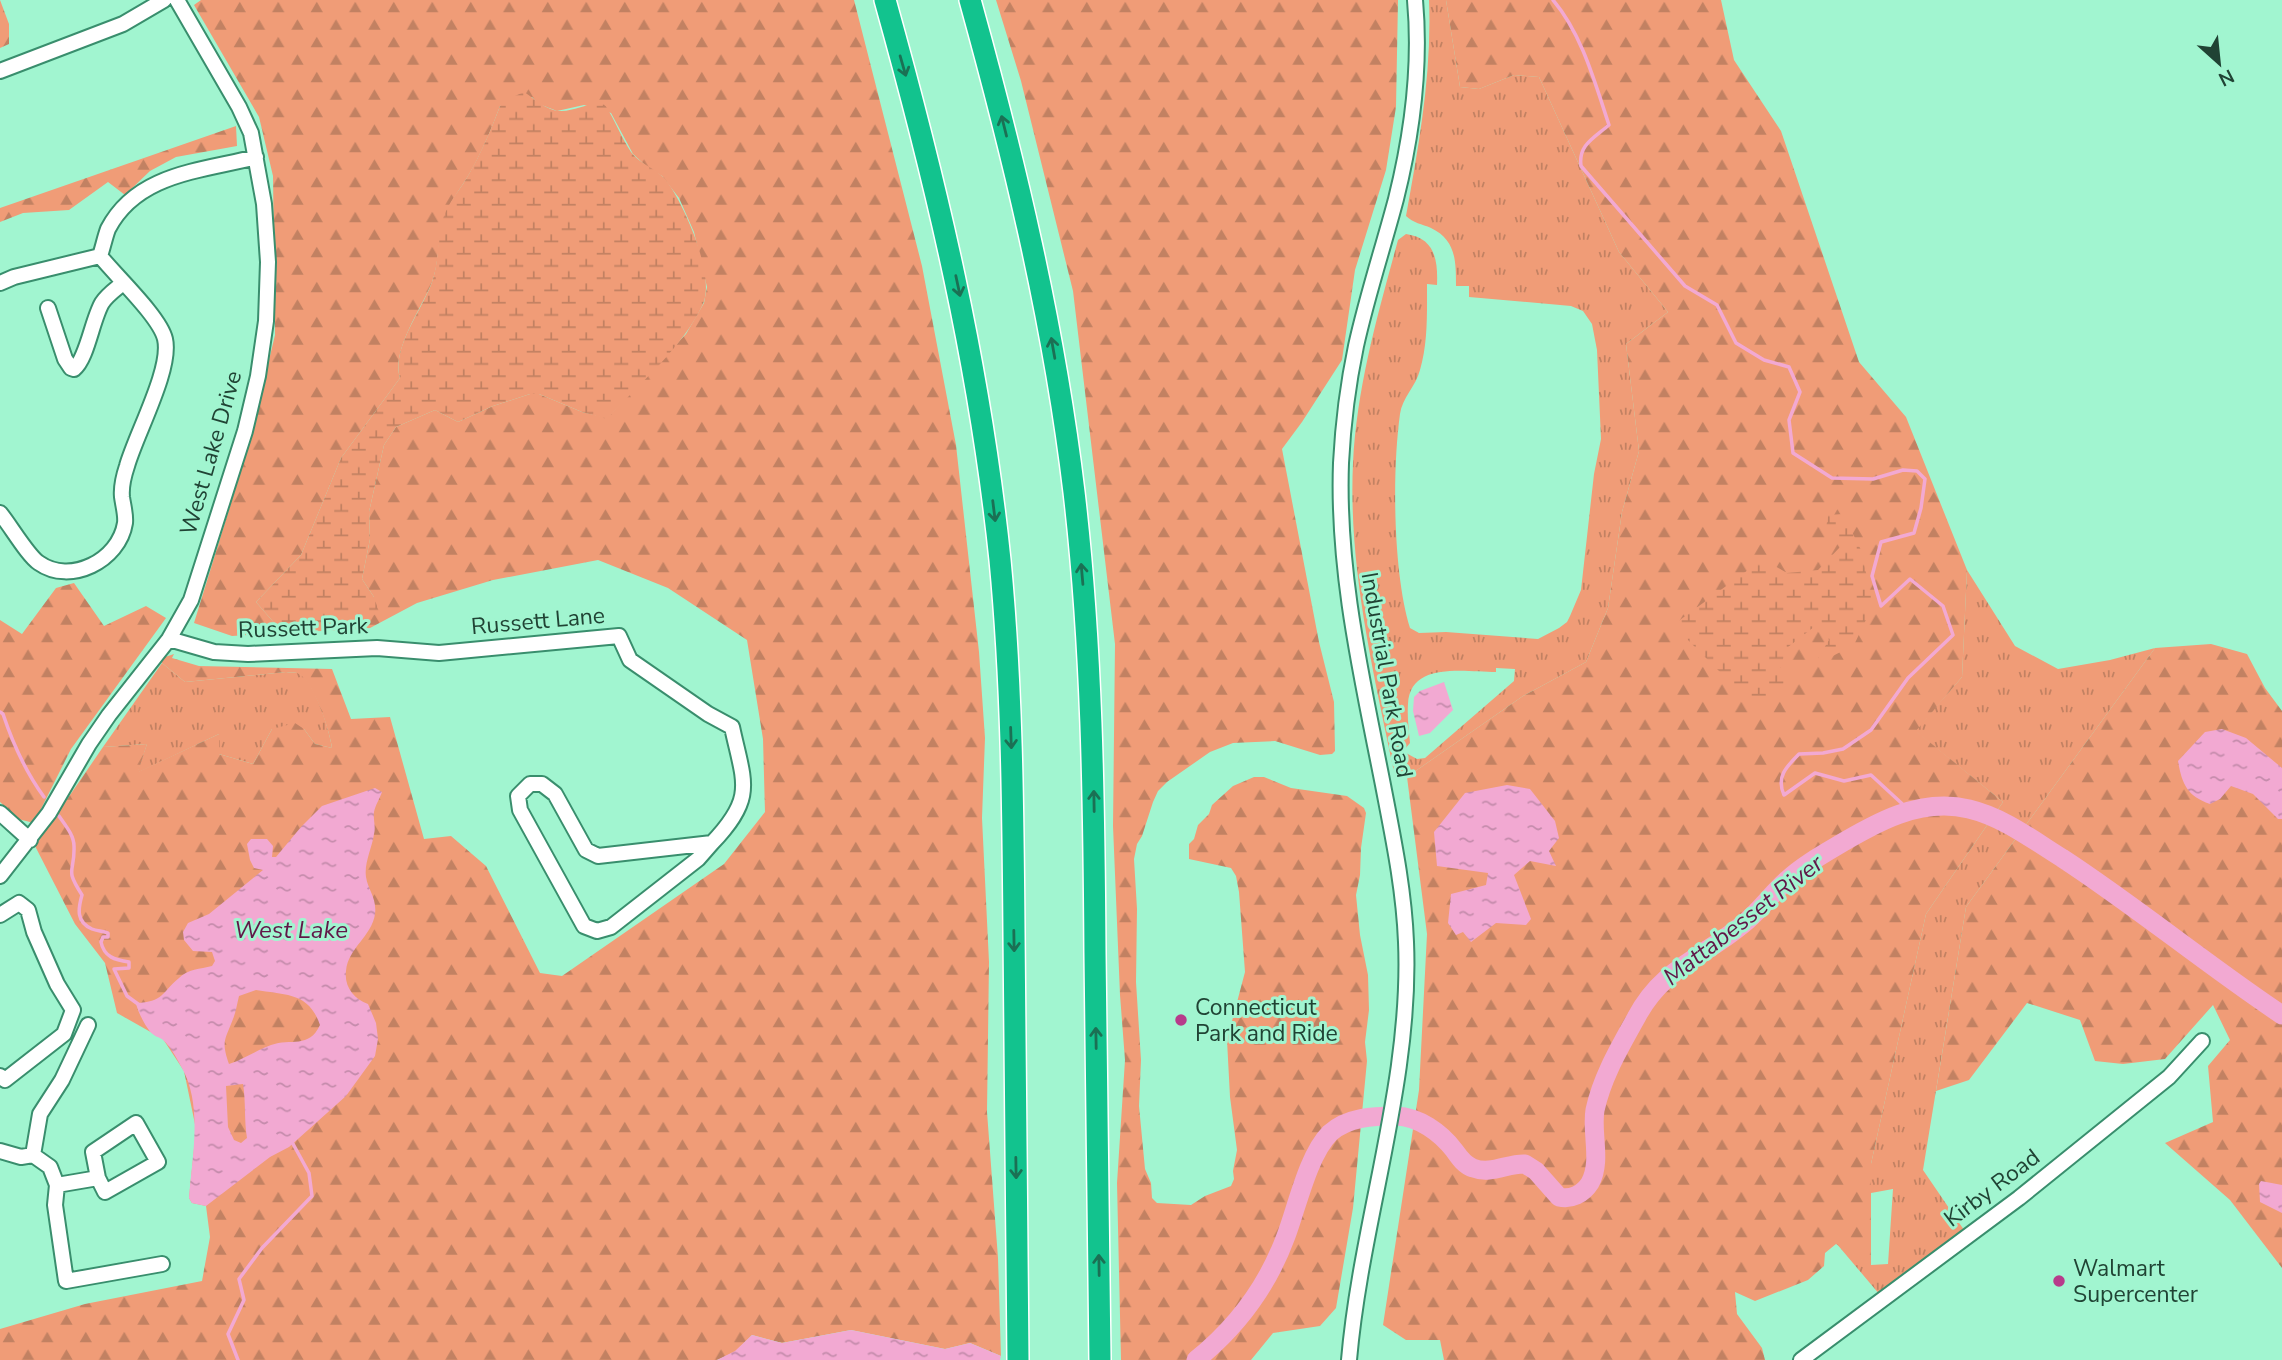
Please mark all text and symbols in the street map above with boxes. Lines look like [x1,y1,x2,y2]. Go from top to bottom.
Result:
north arrow [2184,28,2254,98]
one-way arrow [897,54,910,77]
text: N [2214,62,2239,92]
one-way arrow [997,115,1010,138]
one-way arrow [952,274,966,297]
one-way arrow [1046,337,1059,360]
street label: West Lake Drive [173,367,249,539]
one-way arrow [988,499,1001,522]
one-way arrow [1075,563,1088,586]
street label: Industrial Park Road [1354,570,1420,780]
street label: Russett Lane [470,600,606,642]
street label: Russett Park [237,610,369,646]
one-way arrow [1005,726,1018,749]
one-way arrow [1087,790,1101,813]
water label: Mattabesset River [1656,847,1831,993]
water label: West Lake [234,914,348,946]
one-way arrow [1007,929,1021,952]
place label: Connecticut Park and Ride [1195,992,1338,1049]
marker: Connecticut Park and Ride [1173,1012,1189,1028]
one-way arrow [1089,1026,1103,1049]
street label: Kirby Road [1938,1142,2046,1234]
one-way arrow [1009,1156,1023,1179]
place label: Walmart Supercenter [2073,1253,2199,1310]
one-way arrow [1092,1254,1106,1277]
marker: Walmart Supercenter [2051,1273,2067,1289]

